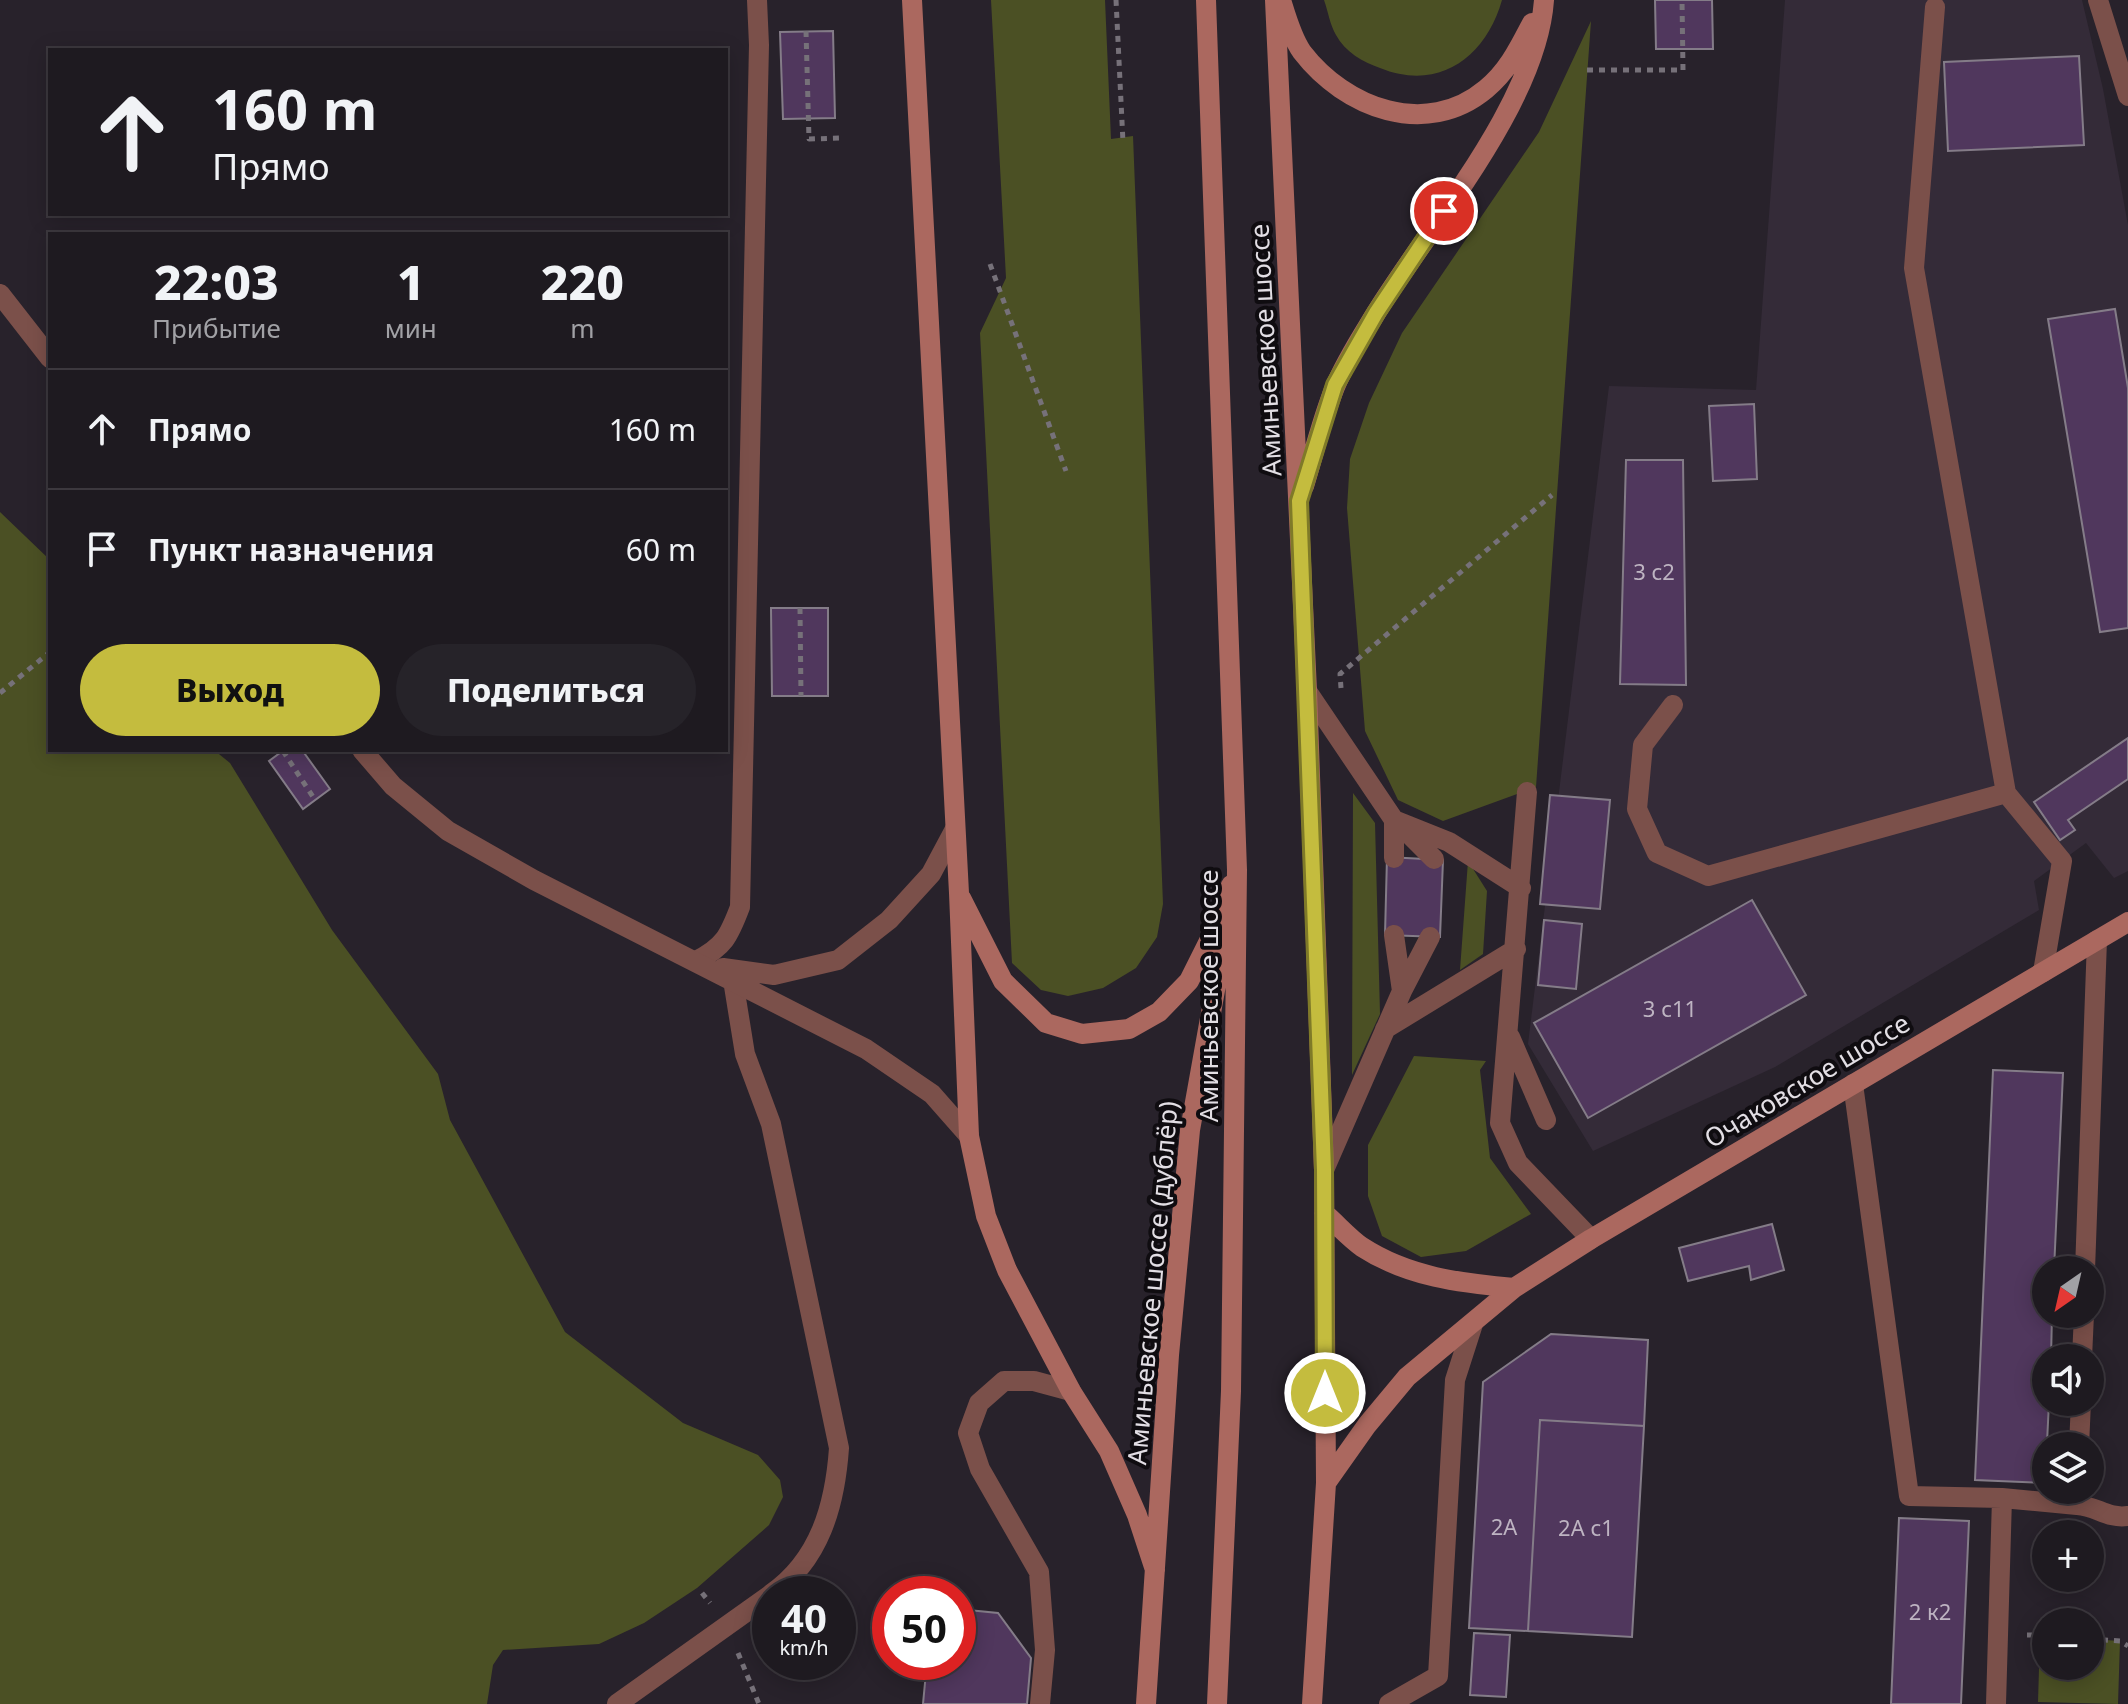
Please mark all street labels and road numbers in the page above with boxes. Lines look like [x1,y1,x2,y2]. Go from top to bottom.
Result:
street label: Аминьевское шоссе [1240,223,1290,477]
street label: Аминьевское шоссе [1190,870,1226,1122]
street label: Очаковское шоссе [1697,1005,1916,1156]
street label: Аминьевское шоссе (дублёр) [1118,1100,1186,1466]

